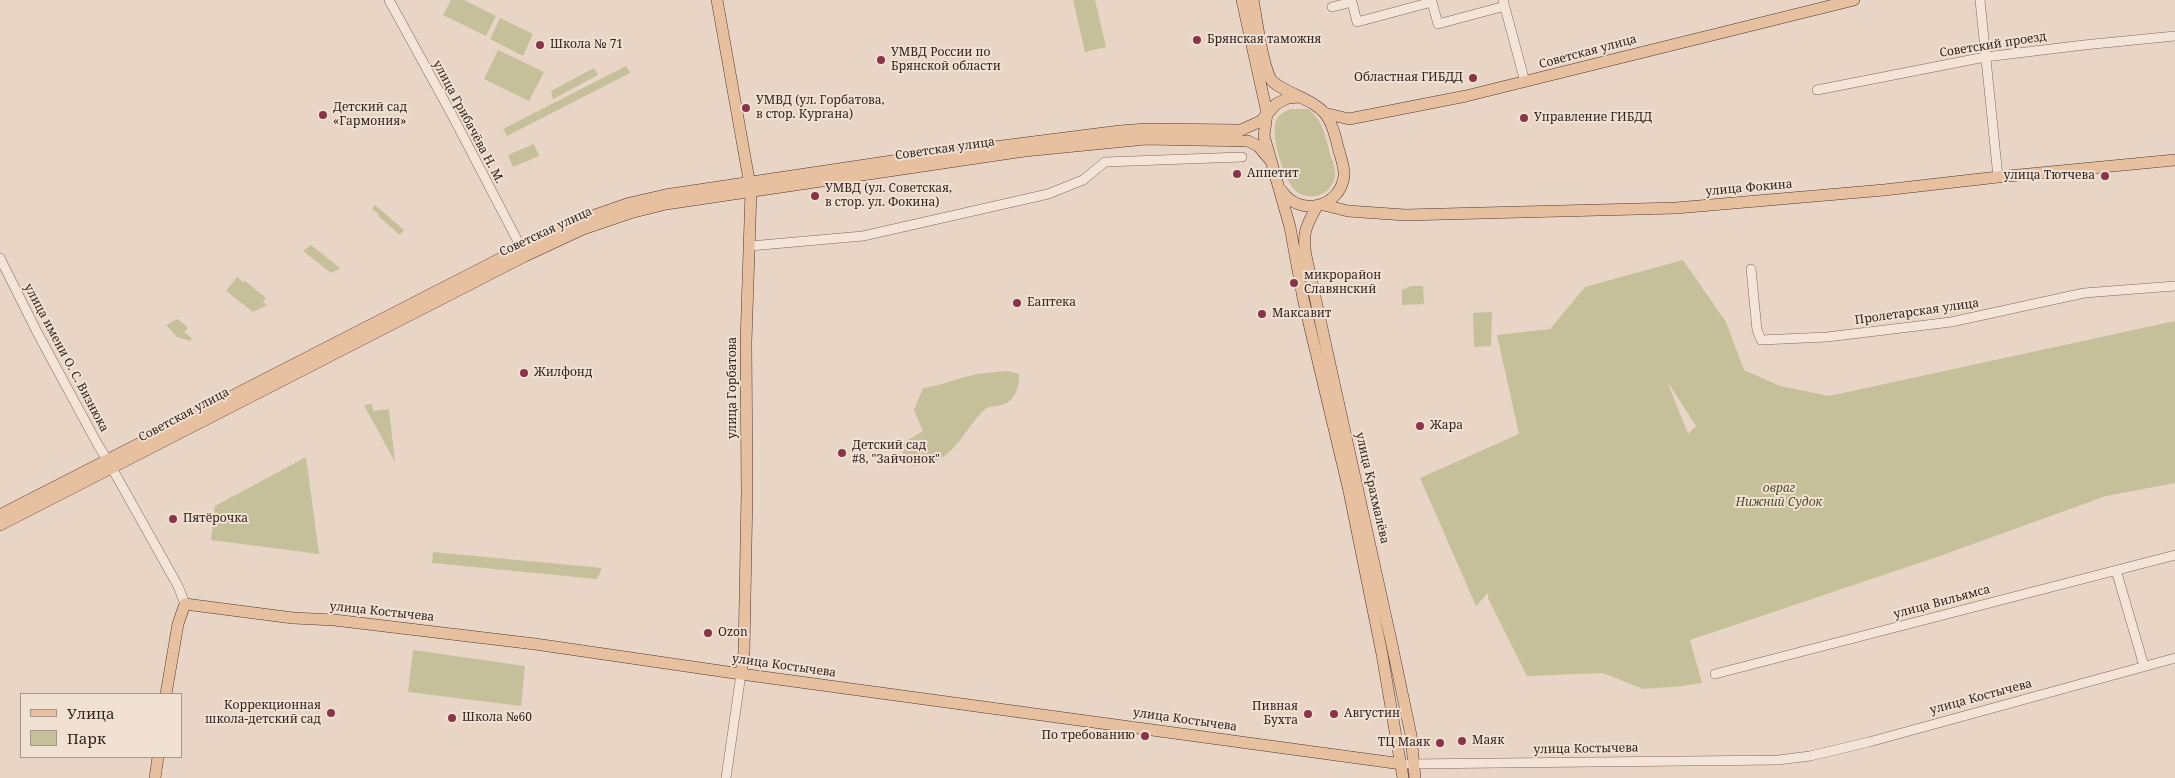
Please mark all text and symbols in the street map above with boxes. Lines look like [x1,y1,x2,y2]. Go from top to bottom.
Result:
street label: Советский проезд [1939,29,2047,61]
street label: Советская улица [1538,32,1638,72]
place label: Брянская таможня [1207,33,1321,47]
marker: Брянская таможня [1191,34,1203,46]
place label: Школа № 71 [550,38,623,52]
marker: Школа № 71 [534,39,546,51]
place label: УМВД России по Брянской области [891,46,1001,74]
marker: УМВД России по Брянской области [875,54,887,66]
street label: улица Грибачёва Н. М. [429,58,507,186]
place label: Областная ГИБДД [1354,71,1463,85]
marker: Областная ГИБДД [1467,72,1479,84]
place label: УМВД (ул. Горбатова, в стор. Кургана) [756,94,885,122]
place label: Детский сад «Гармония» [333,101,407,129]
marker: УМВД (ул. Горбатова, в стор. Кургана) [740,102,752,114]
marker: Детский сад «Гармония» [317,109,329,121]
place label: Управление ГИБДД [1534,111,1652,125]
marker: Управление ГИБДД [1518,112,1530,124]
street label: Советская улица [894,135,996,163]
place label: Аппетит [1247,167,1299,181]
marker: Аппетит [1231,168,1243,180]
place label: улица Тютчева [2004,169,2095,183]
marker: улица Тютчева [2099,170,2111,182]
street label: улица Фокина [1705,177,1793,199]
place label: УМВД (ул. Советская, в стор. ул. Фокина) [825,182,952,210]
marker: УМВД (ул. Советская, в стор. ул. Фокина) [809,190,821,202]
street label: Советская улица [497,204,595,260]
place label: микрорайон Славянский [1304,269,1381,297]
marker: микрорайон Славянский [1288,277,1300,289]
street label: улица имени О. С. Визнюка [21,281,111,435]
place label: Еаптека [1027,296,1076,310]
street label: Пролетарская улица [1854,296,1980,328]
marker: Еаптека [1011,297,1023,309]
place label: Максавит [1272,307,1331,321]
marker: Максавит [1256,308,1268,320]
street label: улица Горбатова [726,337,740,439]
place label: Жилфонд [534,366,592,380]
marker: Жилфонд [518,367,530,379]
street label: Советская улица [136,385,232,445]
place label: Жара [1430,419,1463,433]
marker: Жара [1414,420,1426,432]
street label: улица Крахмалёва [1352,431,1392,545]
place label: Детский сад #8, "Зайчонок" [852,439,940,467]
marker: Детский сад #8, "Зайчонок" [836,447,848,459]
park label: овраг Нижний Судок [1736,482,1822,510]
place label: Пятёрочка [183,512,248,526]
marker: Пятёрочка [167,513,179,525]
street label: улица Вильямса [1892,582,1992,622]
street label: улица Костычева [329,599,435,625]
place label: Ozon [718,626,748,640]
marker: Ozon [702,627,714,639]
street label: улица Костычева [731,652,837,680]
street label: улица Костычева [1928,676,2034,718]
legend [20,693,182,758]
place label: Коррекционная школа-детский сад [205,699,321,727]
place label: Пивная Бухта [1252,700,1298,728]
text: Улица [67,703,115,723]
street label: улица Костычева [1132,706,1238,734]
marker: Коррекционная школа-детский сад [325,707,337,719]
place label: Августин [1344,707,1400,721]
marker: Пивная Бухта [1302,708,1314,720]
marker: Августин [1328,708,1340,720]
place label: Школа №60 [462,711,532,725]
marker: Школа №60 [446,712,458,724]
text: Парк [67,728,106,748]
place label: По требованию [1042,729,1135,743]
marker: По требованию [1139,730,1151,742]
place label: Маяк [1472,734,1504,748]
marker: Маяк [1456,735,1468,747]
place label: ТЦ Маяк [1378,736,1430,750]
marker: ТЦ Маяк [1434,737,1446,749]
street label: улица Костычева [1533,741,1639,757]

